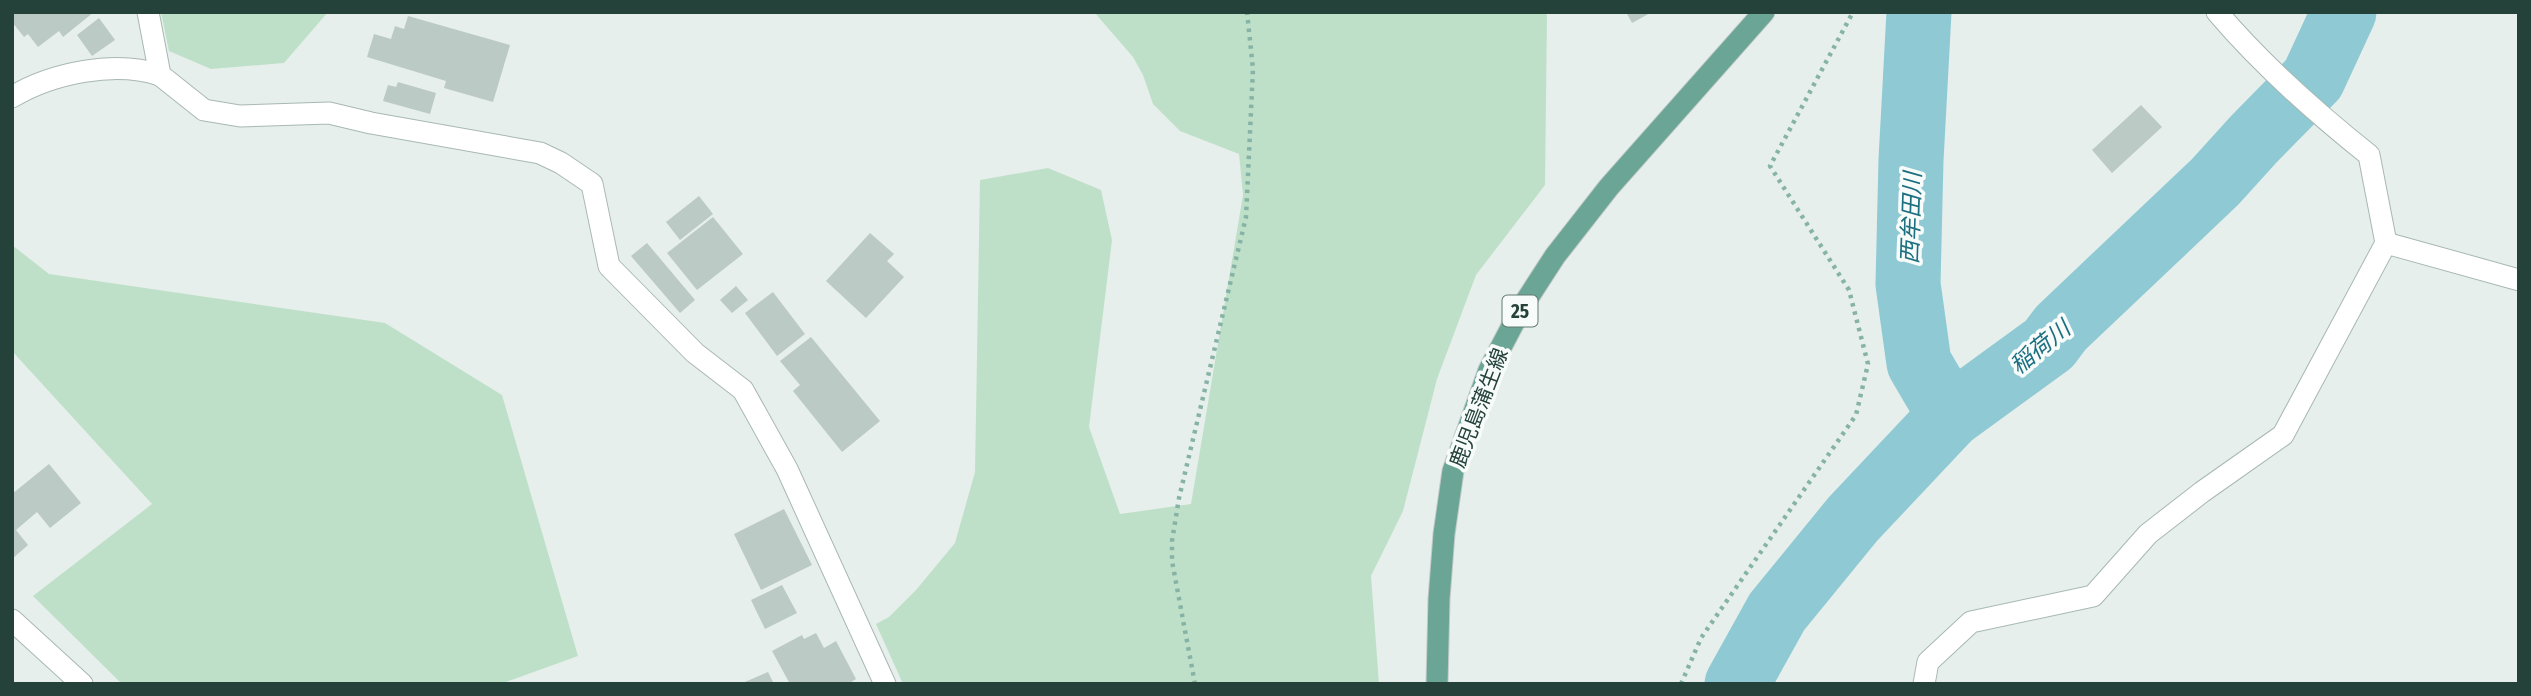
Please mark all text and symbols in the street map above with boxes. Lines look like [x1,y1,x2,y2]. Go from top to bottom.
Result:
water label: 西牟田川 [1895,169,1927,264]
road number: 25 [1502,296,1538,326]
water label: 稲荷川 [2004,313,2078,380]
street label: 鹿児島蒲生線 [1444,345,1514,471]

